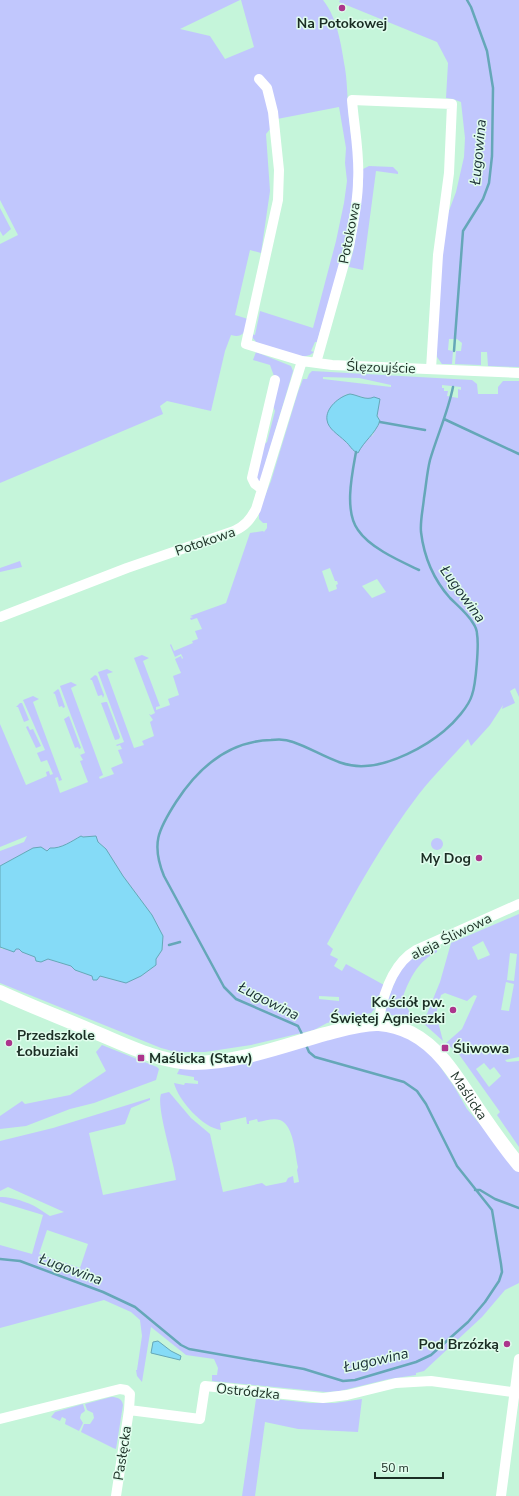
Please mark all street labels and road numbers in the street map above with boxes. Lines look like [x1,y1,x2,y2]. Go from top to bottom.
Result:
street label: Potokowa [334,201,365,266]
street label: Ślęzoujście [346,357,416,378]
street label: Potokowa [173,522,238,561]
street label: aleja Śliwowa [408,909,495,964]
street label: Maślicka [446,1068,492,1124]
street label: Ostródzka [215,1379,281,1404]
street label: Pasłęcka [109,1424,136,1482]

